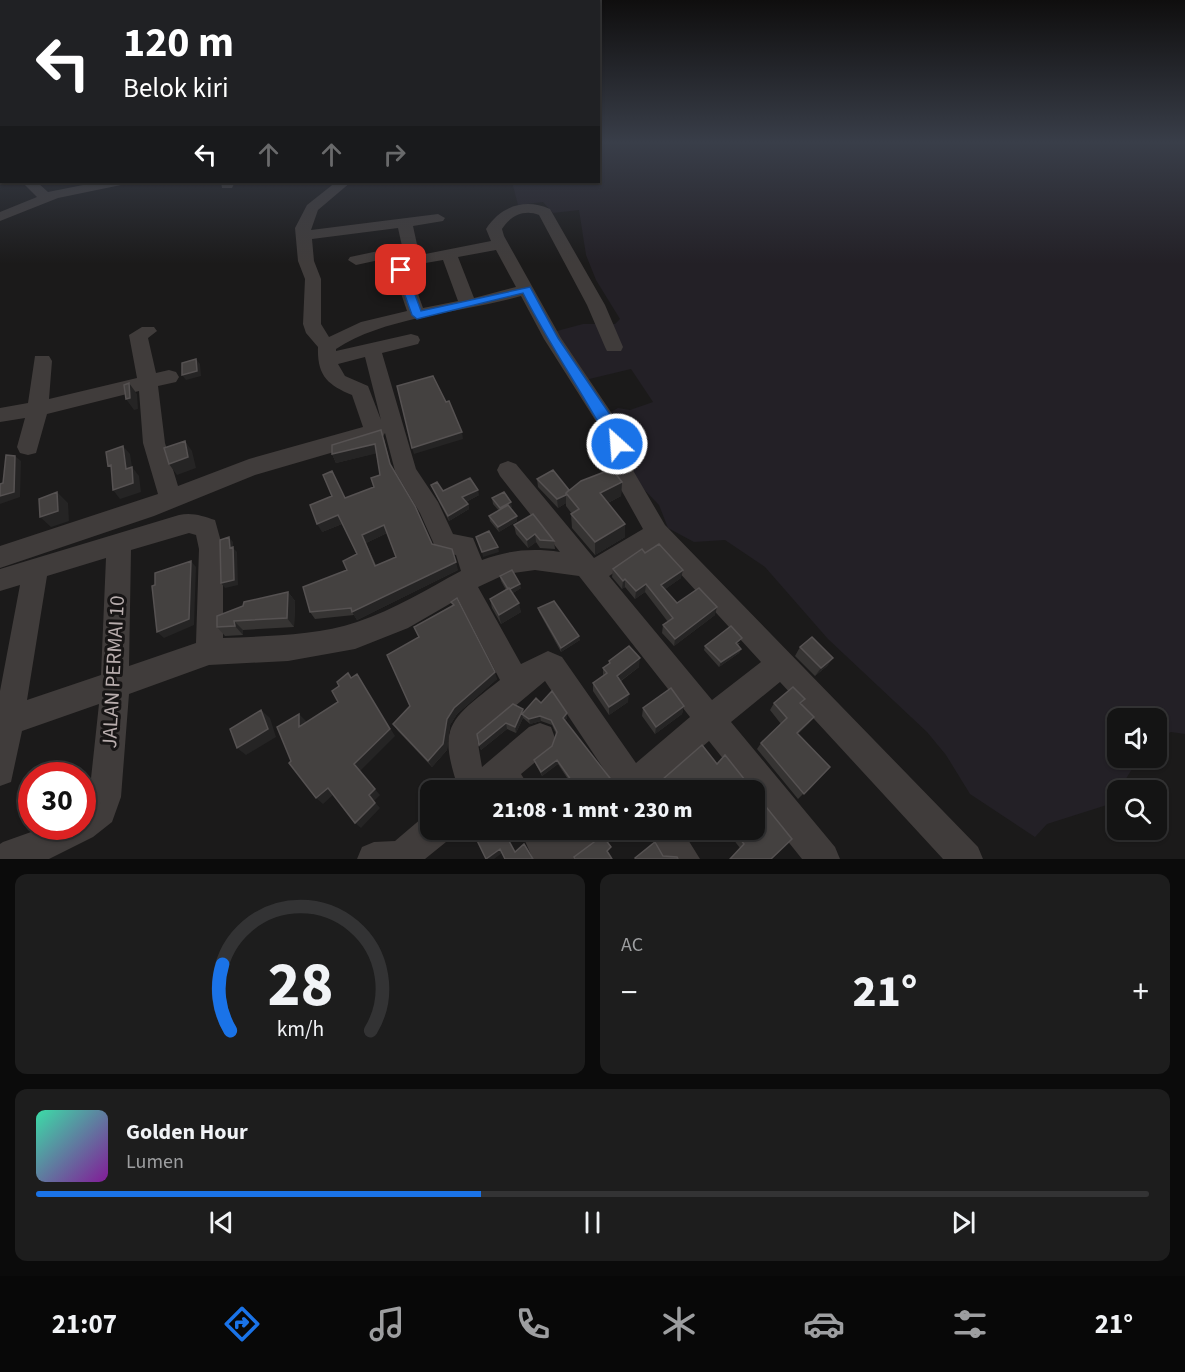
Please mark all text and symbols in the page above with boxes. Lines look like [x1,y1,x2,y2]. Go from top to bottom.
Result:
text: 120 m [123,13,234,73]
icon: left [24,24,102,102]
text: Belok kiri [123,69,229,108]
icon: left [189,138,222,171]
icon: ahead [252,138,285,171]
icon: ahead [315,138,348,171]
icon: right [378,138,411,171]
pin [375,244,426,295]
icon: arrive [384,253,417,286]
position arrow [585,412,649,476]
street label: JALAN PERMAI 10 [94,595,132,749]
map controls [1107,708,1167,840]
button: sound [1107,708,1167,768]
speed limit sign: 30 [18,762,96,840]
button: search [1107,780,1167,840]
text: 21:08 · 1 mnt · 230 m [492,794,693,826]
text: AC [621,931,643,959]
text: 28 [267,941,333,1030]
text: 21° [853,960,917,1024]
text: − [621,969,637,1016]
text: + [1133,969,1149,1016]
text: km/h [276,1014,324,1045]
text: Golden Hour [126,1116,248,1148]
text: Lumen [126,1148,184,1176]
icon: previous [205,1206,238,1239]
icon: pause [576,1206,609,1239]
icon: next [947,1206,980,1239]
icon: directions [221,1303,263,1345]
icon: music [366,1303,408,1345]
icon: phone [512,1303,554,1345]
icon: climate [658,1303,700,1345]
icon: car [803,1303,845,1345]
icon: filters [949,1303,991,1345]
text: 21:07 [52,1305,117,1344]
text: 21° [1095,1305,1133,1344]

